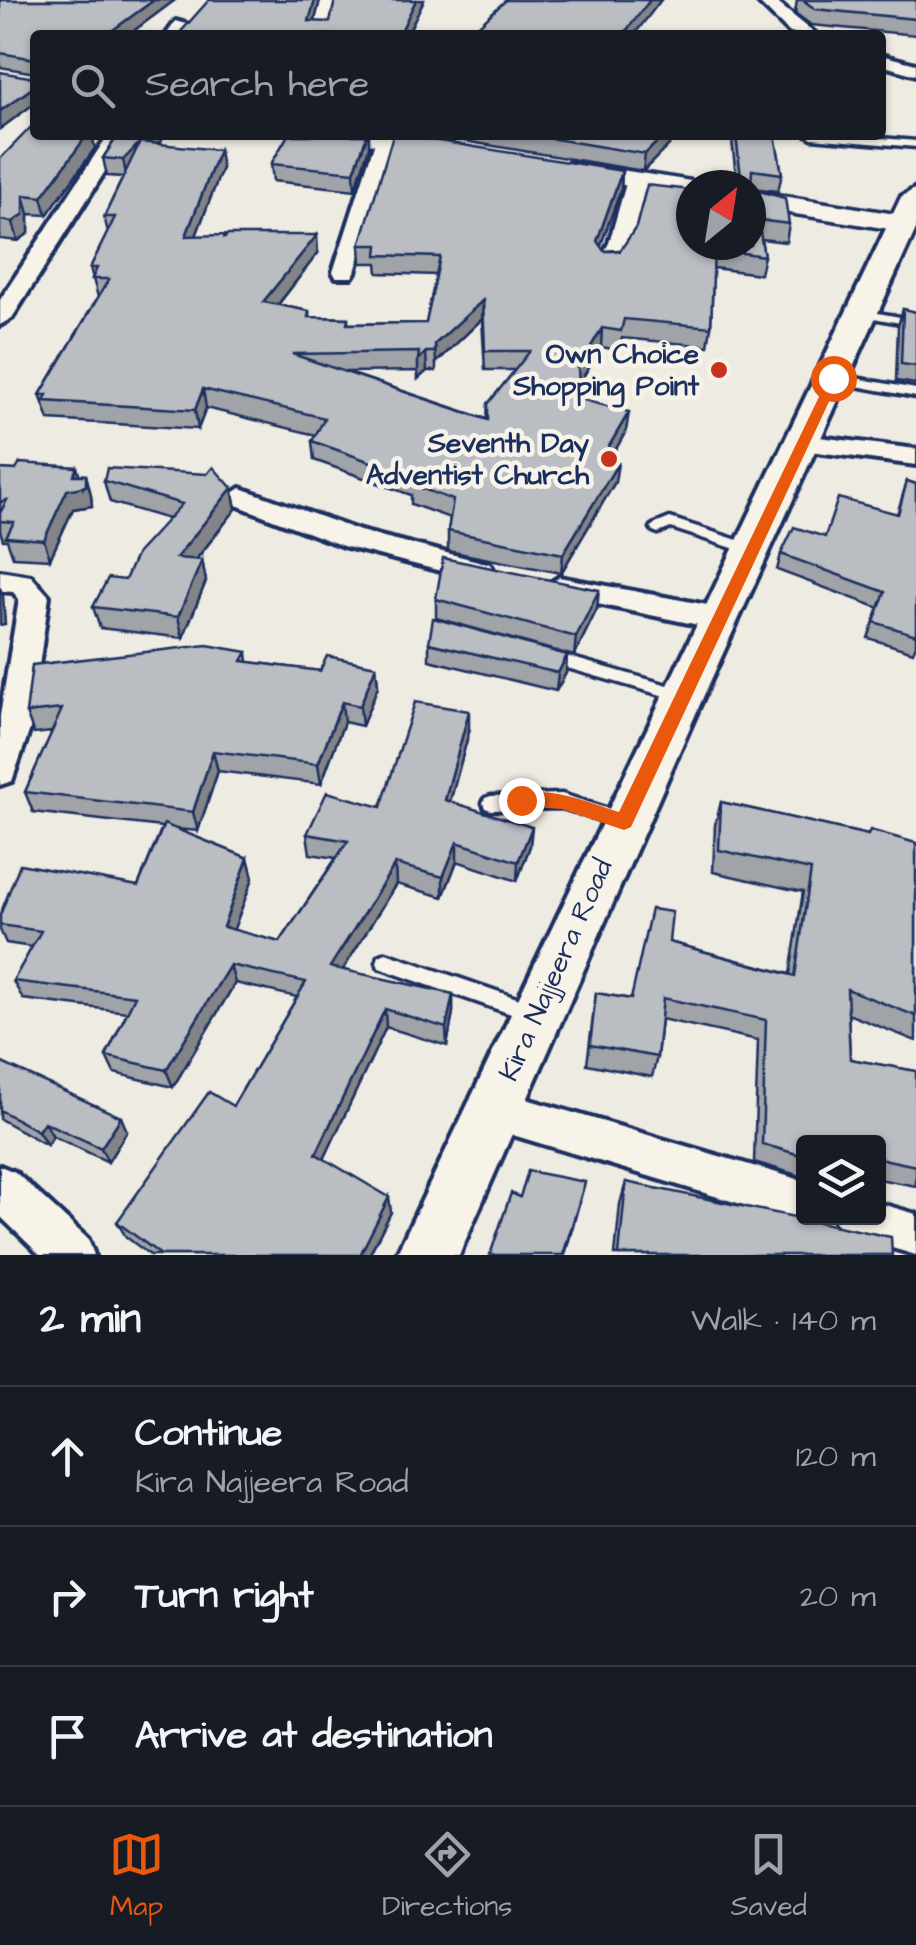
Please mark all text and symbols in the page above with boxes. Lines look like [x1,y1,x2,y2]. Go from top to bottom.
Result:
search box [30,30,886,140]
icon: search [65,58,120,113]
text: Search here [145,59,369,111]
north arrow [676,170,766,260]
place label: Own Choice Shopping Point [512,335,700,408]
route start [811,356,857,402]
marker: Own Choice Shopping Point [708,359,730,381]
place label: Seventh Day Adventist Church [366,424,590,495]
marker: Seventh Day Adventist Church [598,448,620,470]
route end [499,778,545,824]
street label: Kira Najjeera Road [490,853,622,1087]
map controls [796,1135,886,1225]
button: layers [796,1135,886,1225]
text: 2 min [40,1291,141,1349]
text: Walk · 140 m [691,1298,876,1343]
text: Continue [135,1408,282,1460]
icon: ahead [40,1429,95,1484]
text: 120 m [796,1434,876,1479]
text: Kira Najjeera Road [135,1460,409,1505]
icon: right [40,1569,95,1624]
text: Turn right [135,1570,314,1622]
text: 20 m [800,1574,876,1619]
icon: arrive [40,1709,95,1764]
text: Arrive at destination [135,1710,492,1762]
tab: Map [109,1827,164,1926]
tab: Directions [382,1827,512,1926]
tab: Saved [731,1827,807,1926]

